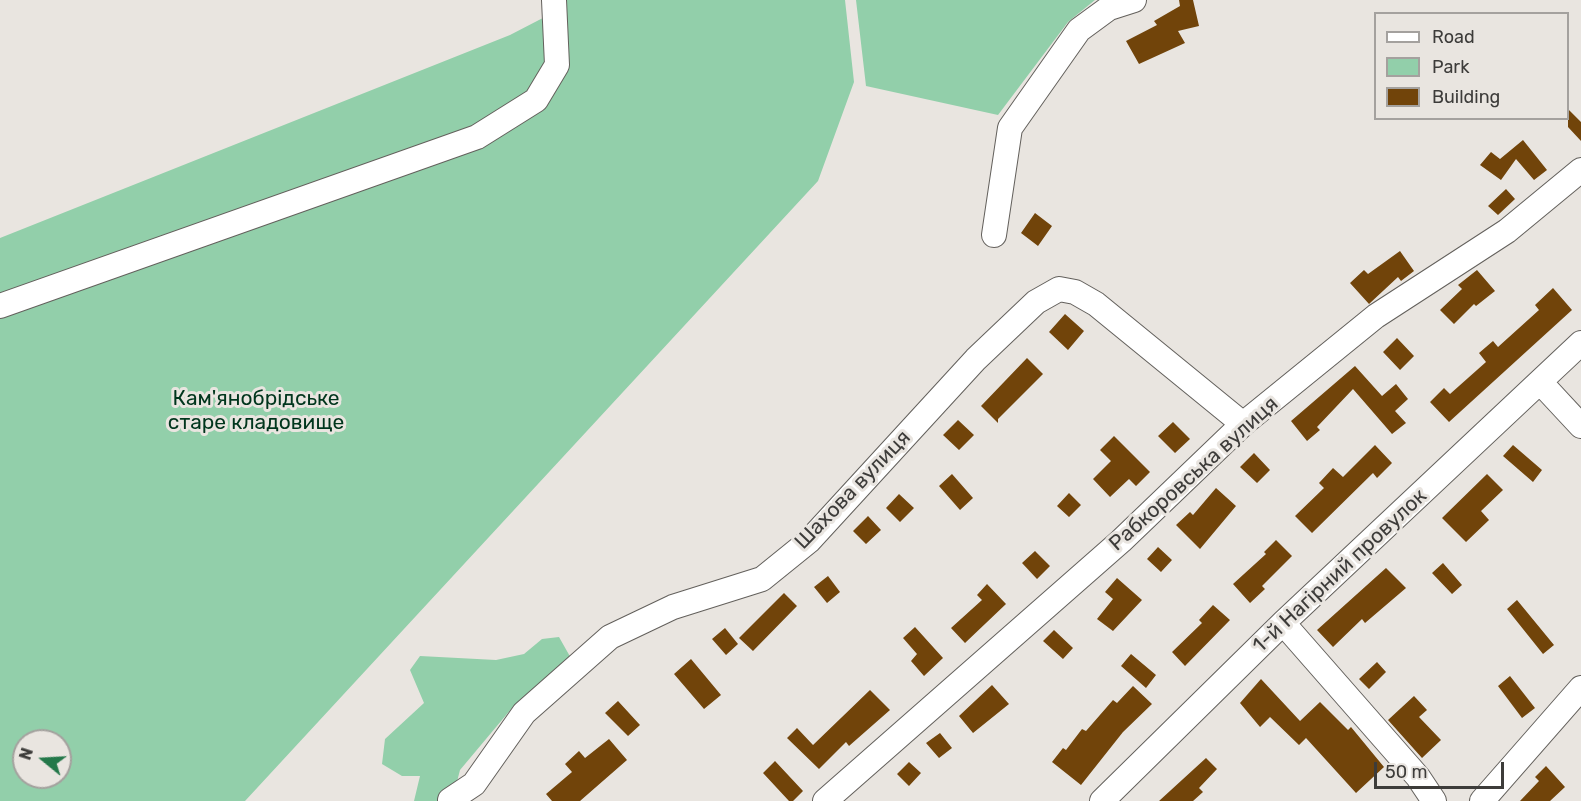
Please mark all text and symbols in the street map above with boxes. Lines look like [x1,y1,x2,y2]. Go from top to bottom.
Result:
legend [1374,12,1569,120]
text: Road [1432,26,1475,48]
text: Park [1432,56,1469,78]
text: Building [1432,86,1500,108]
park label: Кам'янобрідське старе кладовище [168,386,344,436]
street label: Рабкоровська вулиця [1104,392,1284,556]
street label: Шахова вулиця [790,425,916,555]
street label: 1-й Нагірний провулок [1248,484,1432,658]
north arrow [12,729,72,789]
text: N [15,745,37,762]
scale bar [1377,750,1508,788]
text: 50 m [1385,761,1428,783]

